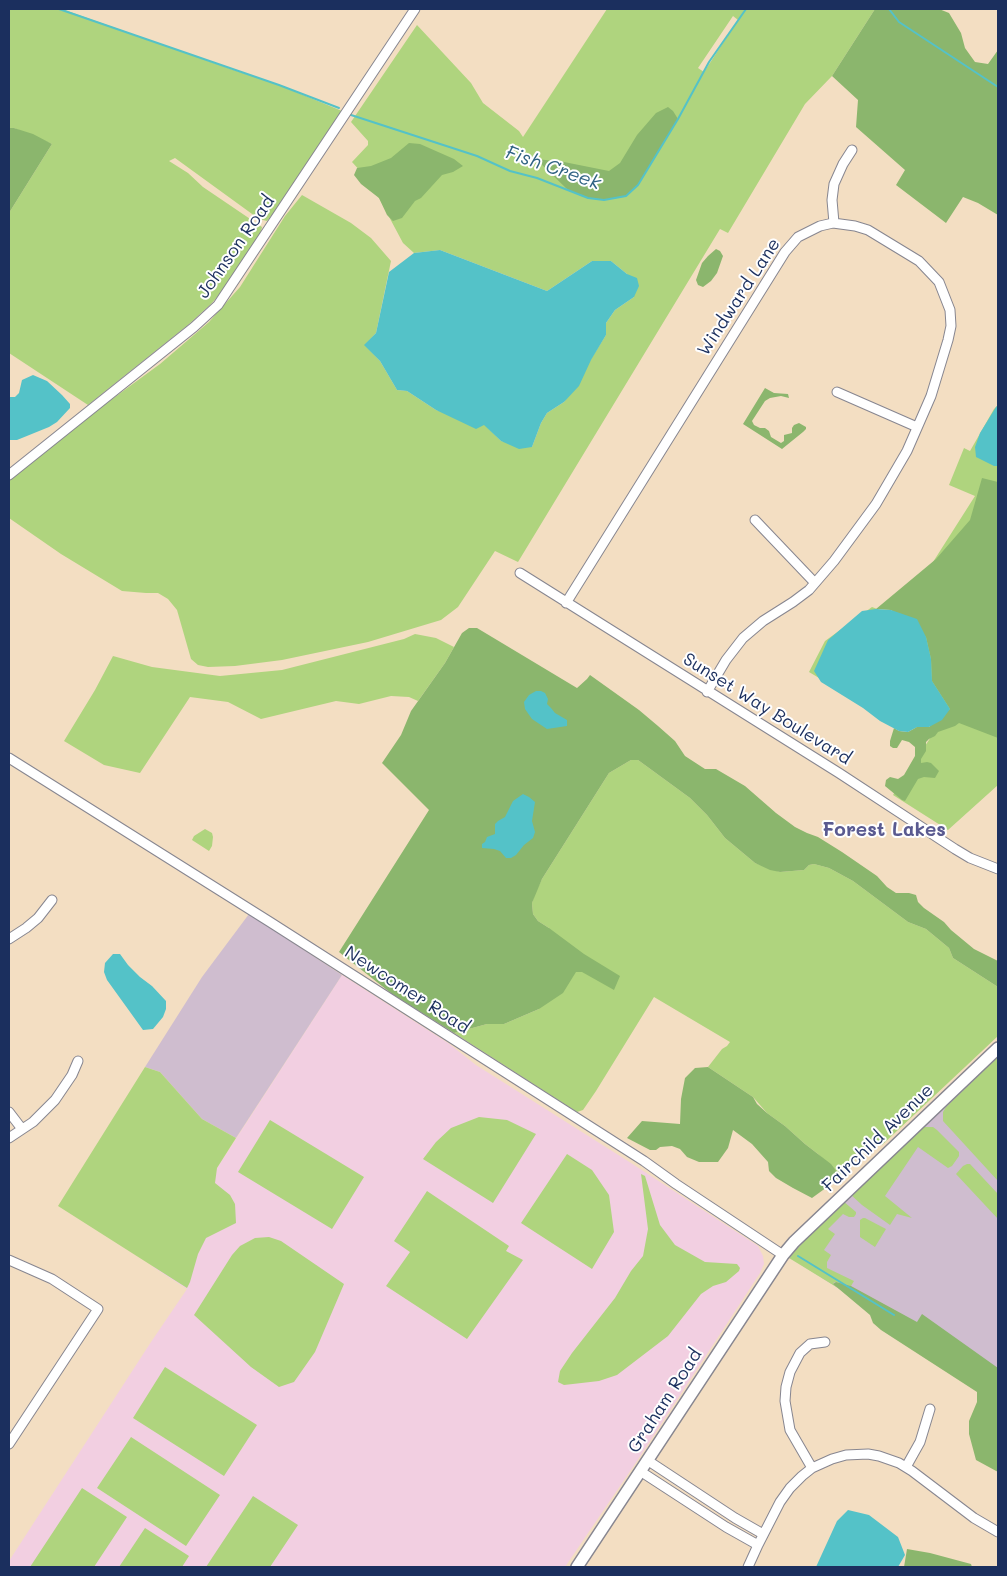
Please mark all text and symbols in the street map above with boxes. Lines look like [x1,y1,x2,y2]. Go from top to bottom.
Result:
water label: Fish Creek [502,141,604,195]
street label: Johnson Road [193,191,279,303]
street label: Windward Lane [693,234,785,360]
street label: Sunset Way Boulevard [679,648,855,770]
district label: Forest Lakes [822,819,946,841]
street label: Newcomer Road [340,942,474,1038]
street label: Fairchild Avenue [818,1080,938,1196]
street label: Graham Road [623,1345,707,1457]

